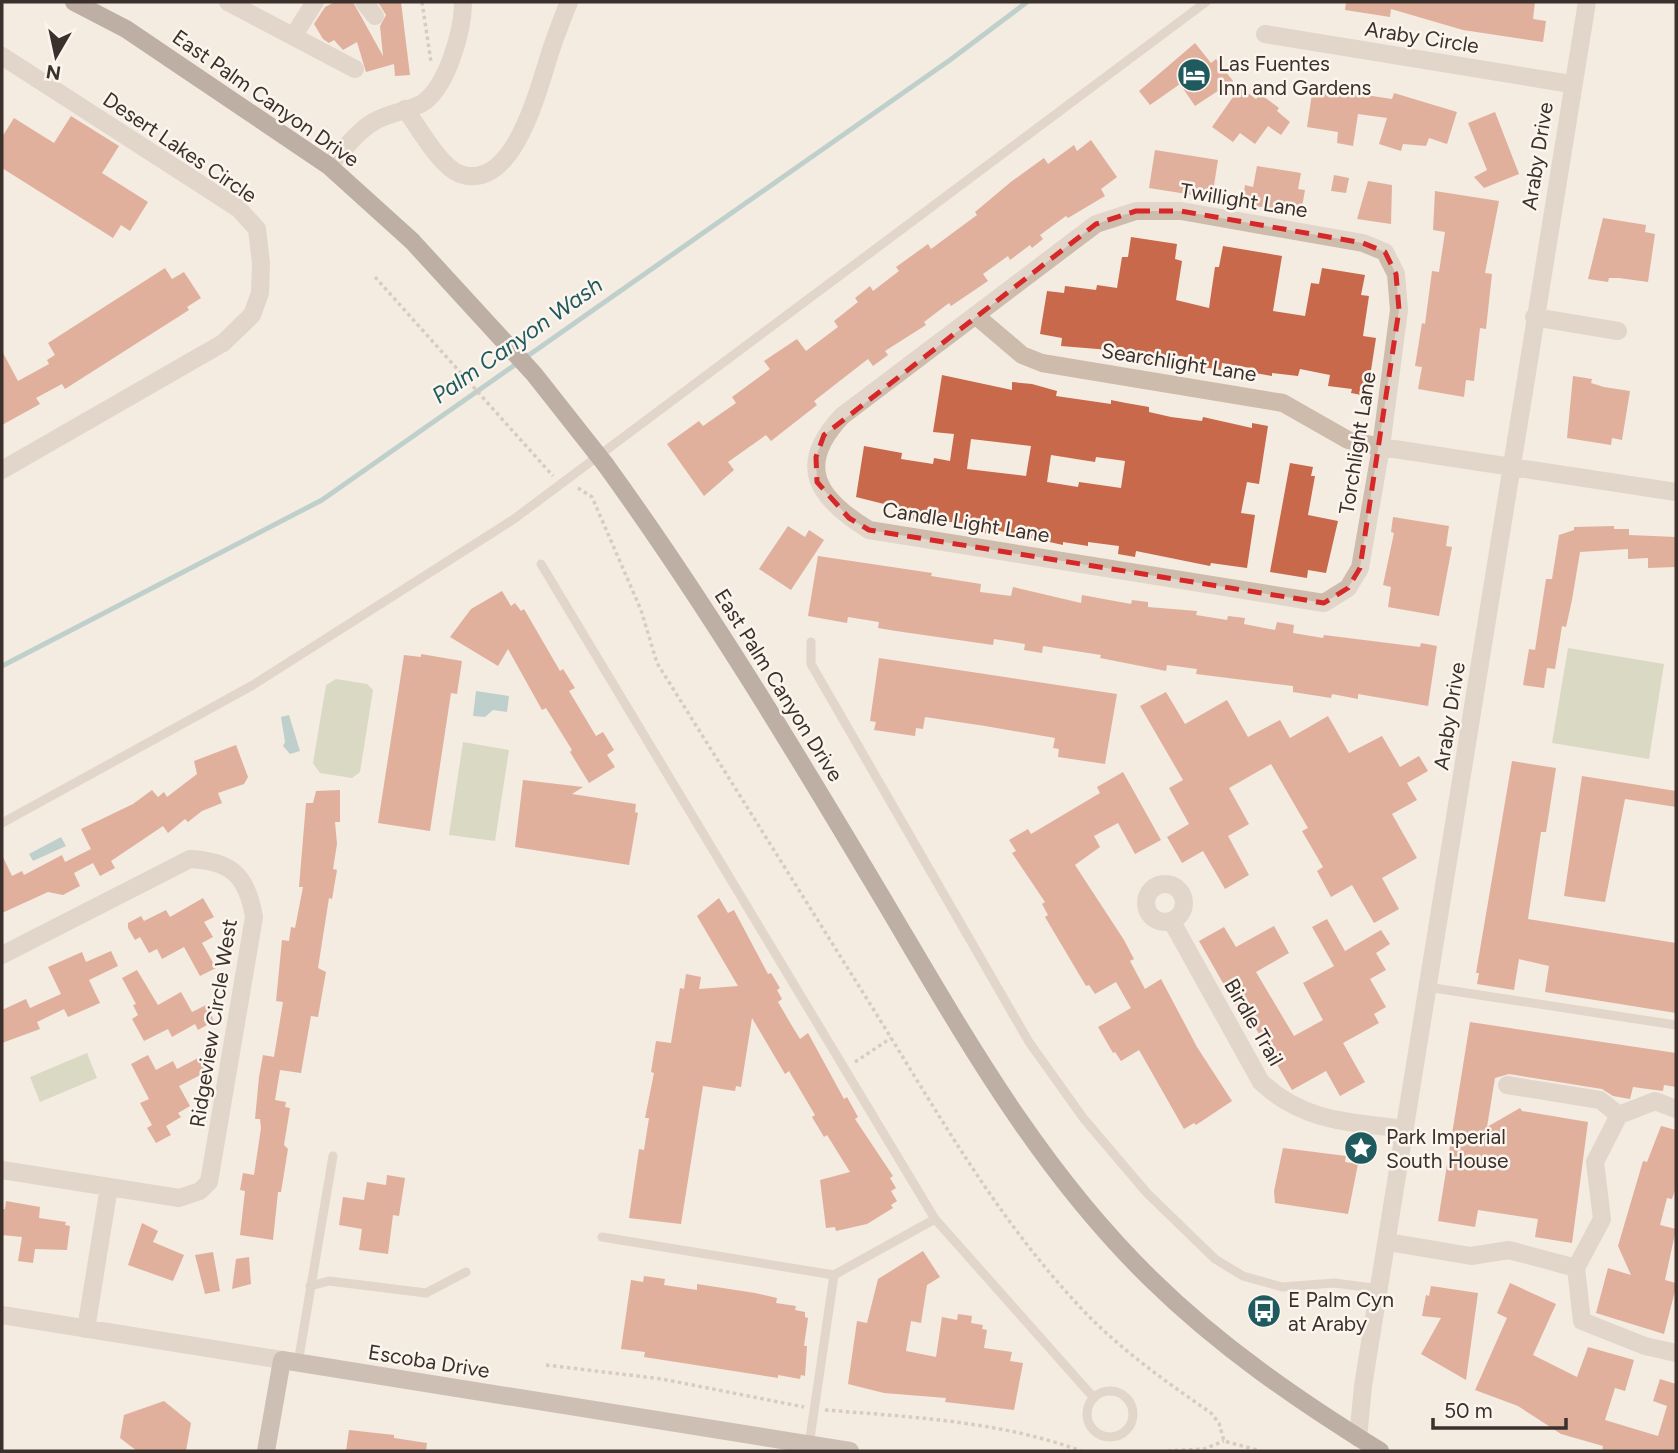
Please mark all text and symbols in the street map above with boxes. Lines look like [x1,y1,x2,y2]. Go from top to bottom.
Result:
street label: Araby Circle [1363,16,1481,58]
north arrow [21,21,91,91]
street label: East Palm Canyon Drive [168,24,364,172]
place label: Las Fuentes Inn and Gardens [1218,51,1371,100]
hotel icon: Las Fuentes Inn and Gardens [1175,56,1213,94]
text: N [44,60,62,85]
street label: Desert Lakes Circle [98,86,262,208]
street label: Araby Drive [1516,100,1558,212]
street label: Twillight Lane [1178,178,1310,222]
water label: Palm Canyon Wash [426,271,608,409]
street label: Searchlight Lane [1100,337,1258,387]
street label: Torchlight Lane [1333,370,1381,516]
street label: Candle Light Lane [881,496,1051,548]
street label: East Palm Canyon Drive [710,584,848,786]
street label: Araby Drive [1428,660,1470,772]
street label: Ridgeview Circle West [184,917,242,1129]
street label: Birdle Trail [1219,974,1289,1070]
place label: Park Imperial South House [1386,1124,1509,1173]
place icon: Park Imperial South House [1342,1129,1380,1167]
place label: E Palm Cyn at Araby [1288,1287,1394,1336]
bus stop icon: E Palm Cyn at Araby [1245,1292,1283,1330]
street label: Escoba Drive [367,1339,491,1383]
scale bar [1433,1386,1566,1430]
text: 50 m [1444,1398,1493,1423]

